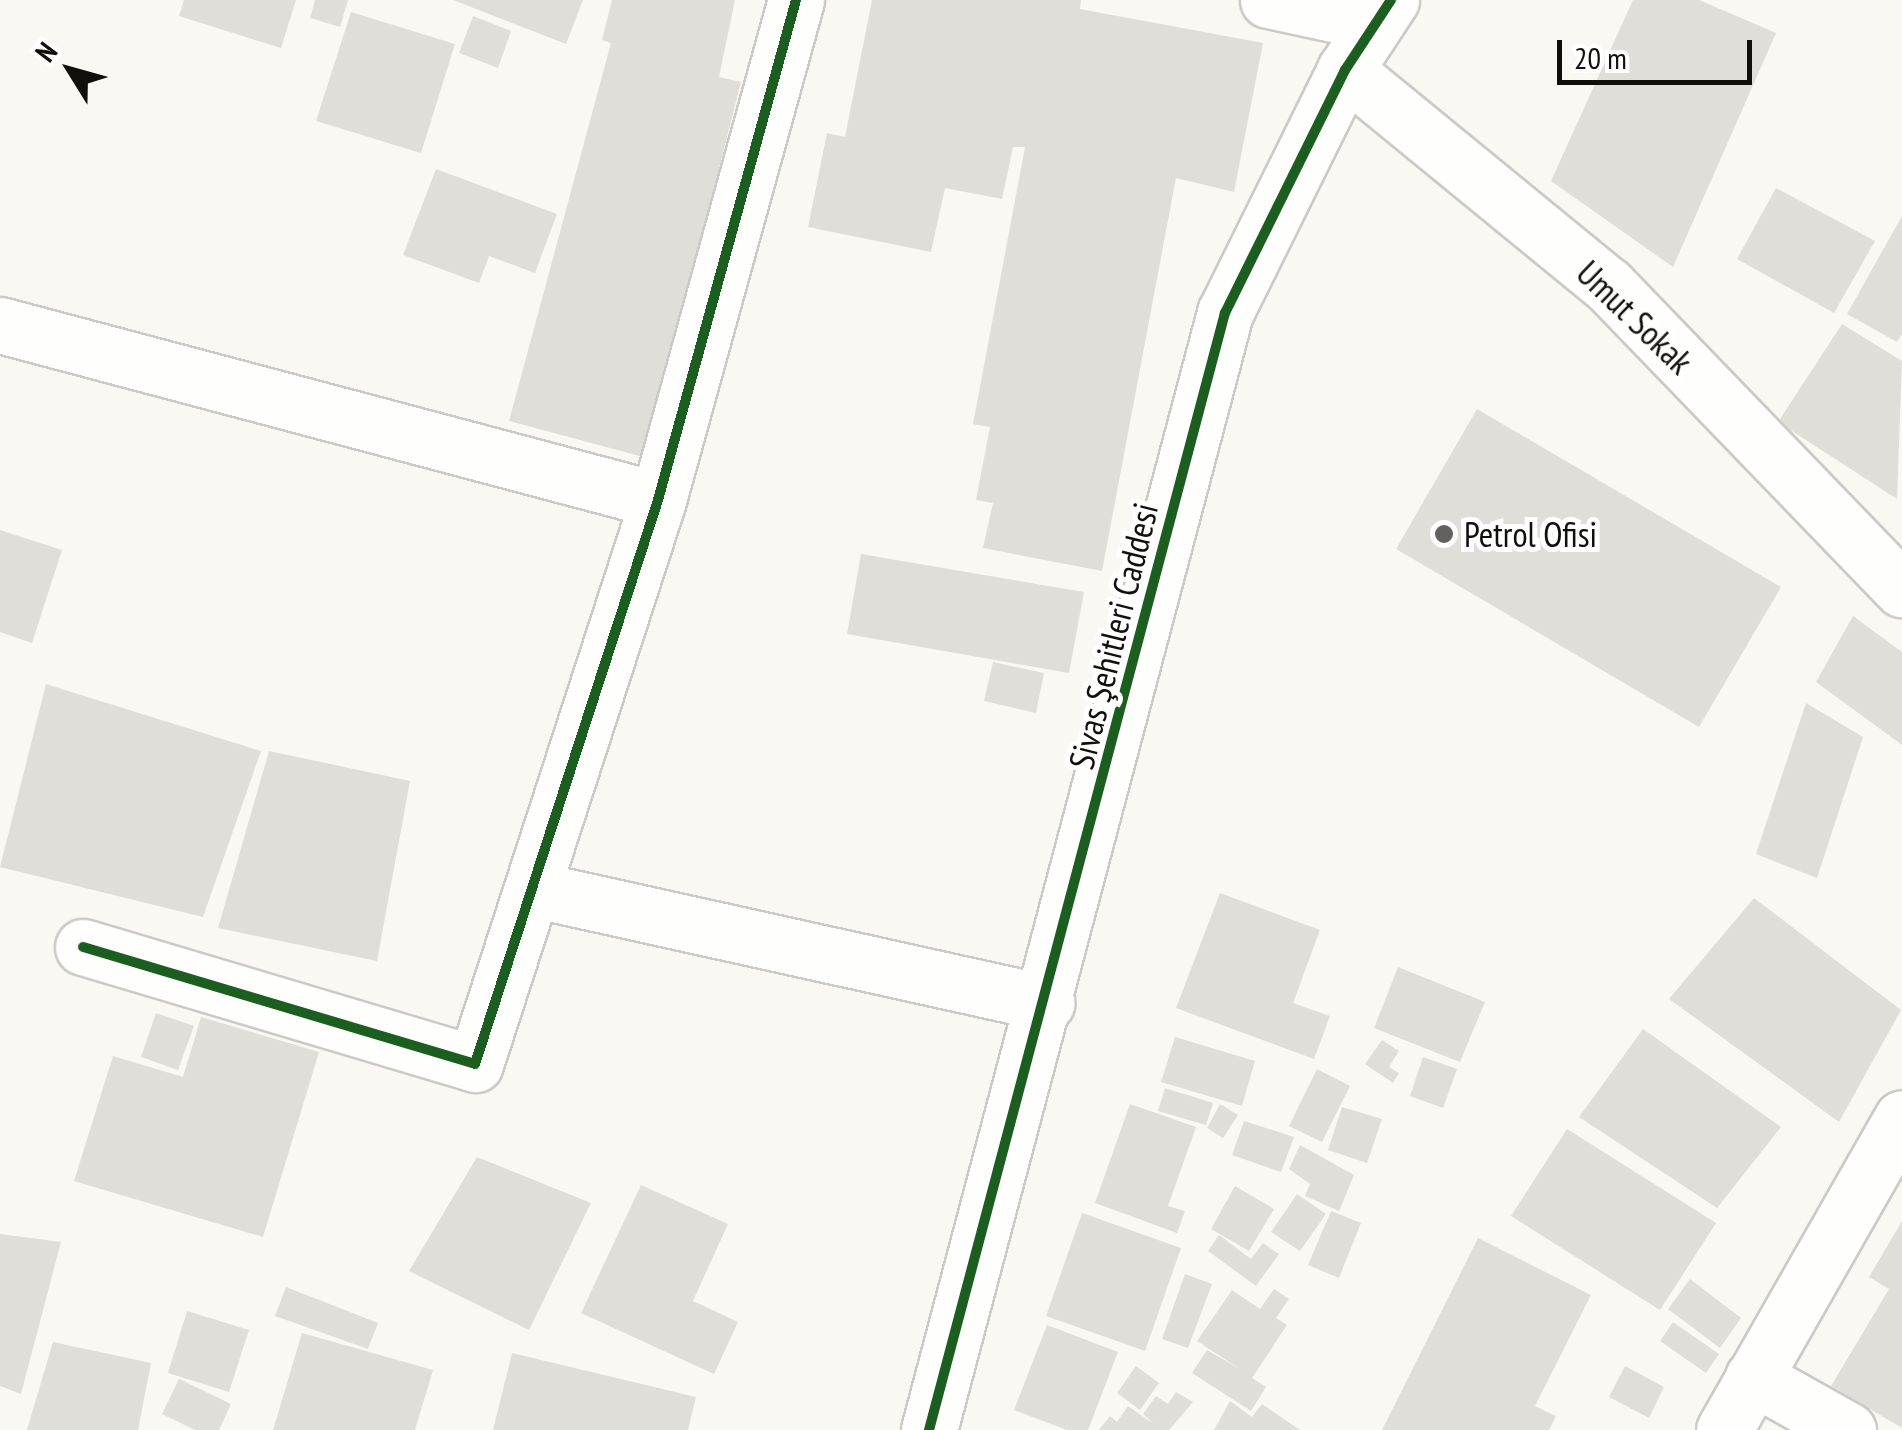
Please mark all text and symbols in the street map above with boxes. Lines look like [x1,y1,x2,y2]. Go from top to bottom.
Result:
north arrow [20,20,120,120]
scale bar [1562,20,1757,82]
text: N [26,34,65,69]
text: 20 m [1574,38,1627,77]
street label: Umut Sokak [1568,252,1702,382]
street label: Sivas Şehitleri Caddesi [1060,499,1166,773]
place label: Petrol Ofisi [1464,513,1597,555]
marker: Petrol Ofisi [1433,523,1455,545]

